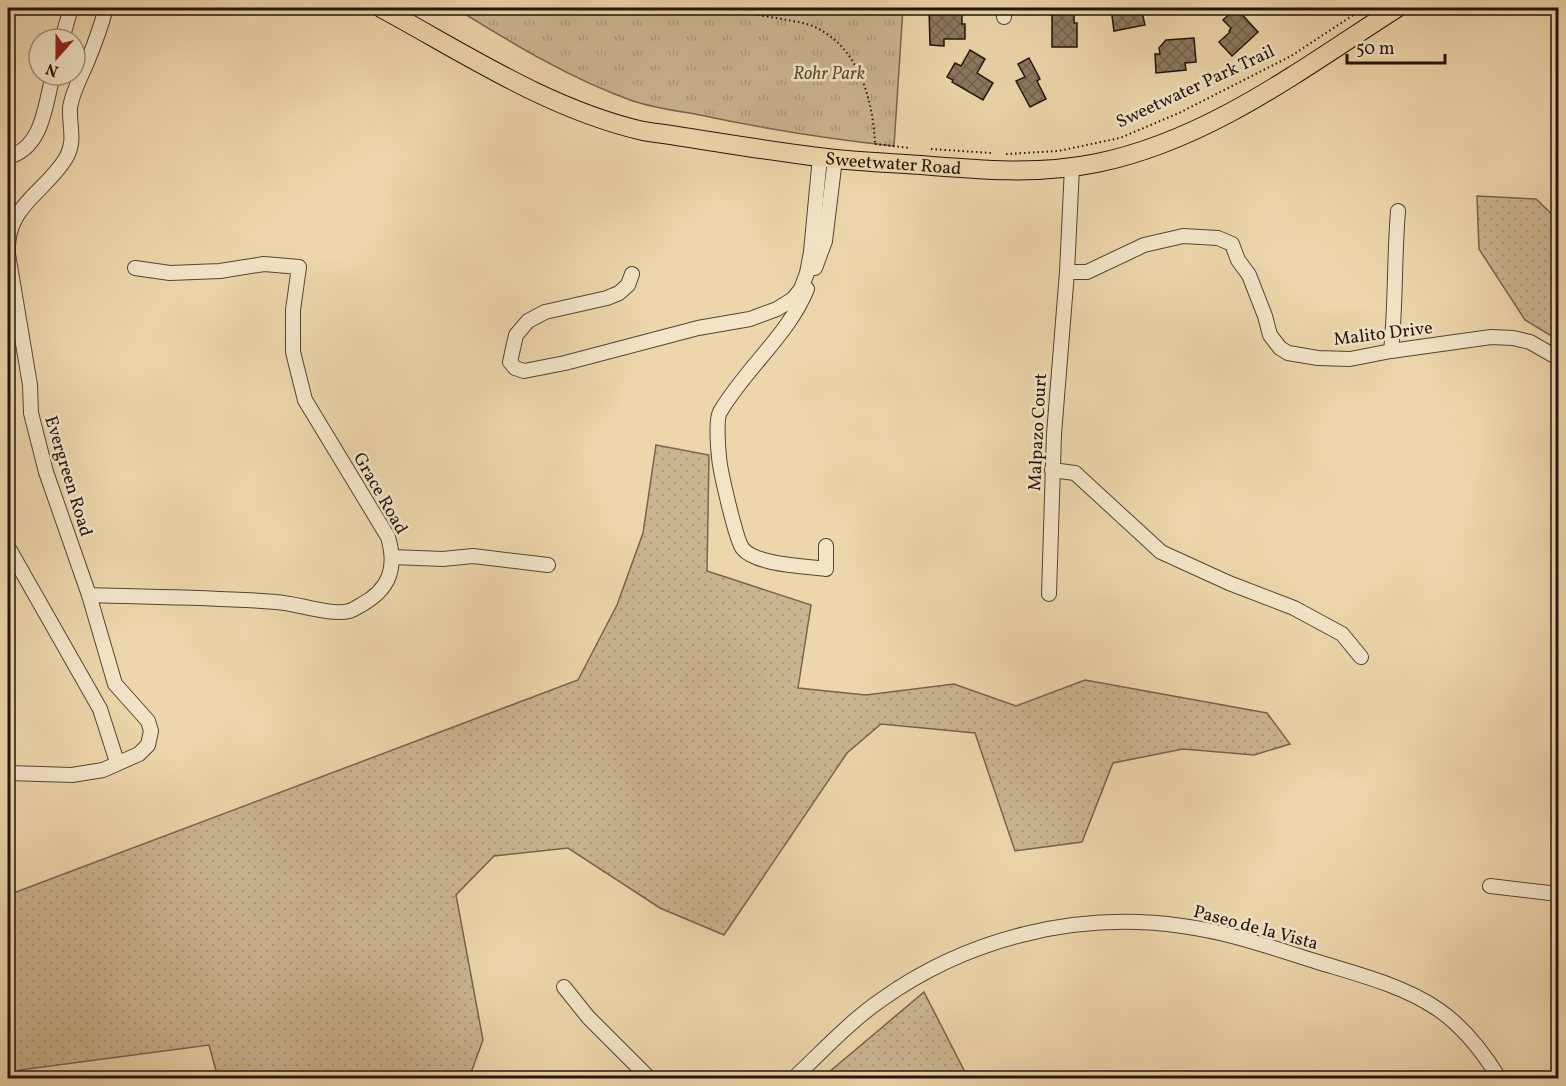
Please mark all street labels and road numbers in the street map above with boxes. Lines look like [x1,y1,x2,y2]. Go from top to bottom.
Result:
street label: Sweetwater Park Trail [1112,40,1279,135]
street label: Sweetwater Road [824,147,962,182]
street label: Malito Drive [1332,316,1434,353]
street label: Malpazo Court [1023,373,1054,492]
street label: Evergreen Road [37,413,98,540]
street label: Grace Road [346,448,413,539]
street label: Paseo de la Vista [1190,900,1321,957]

